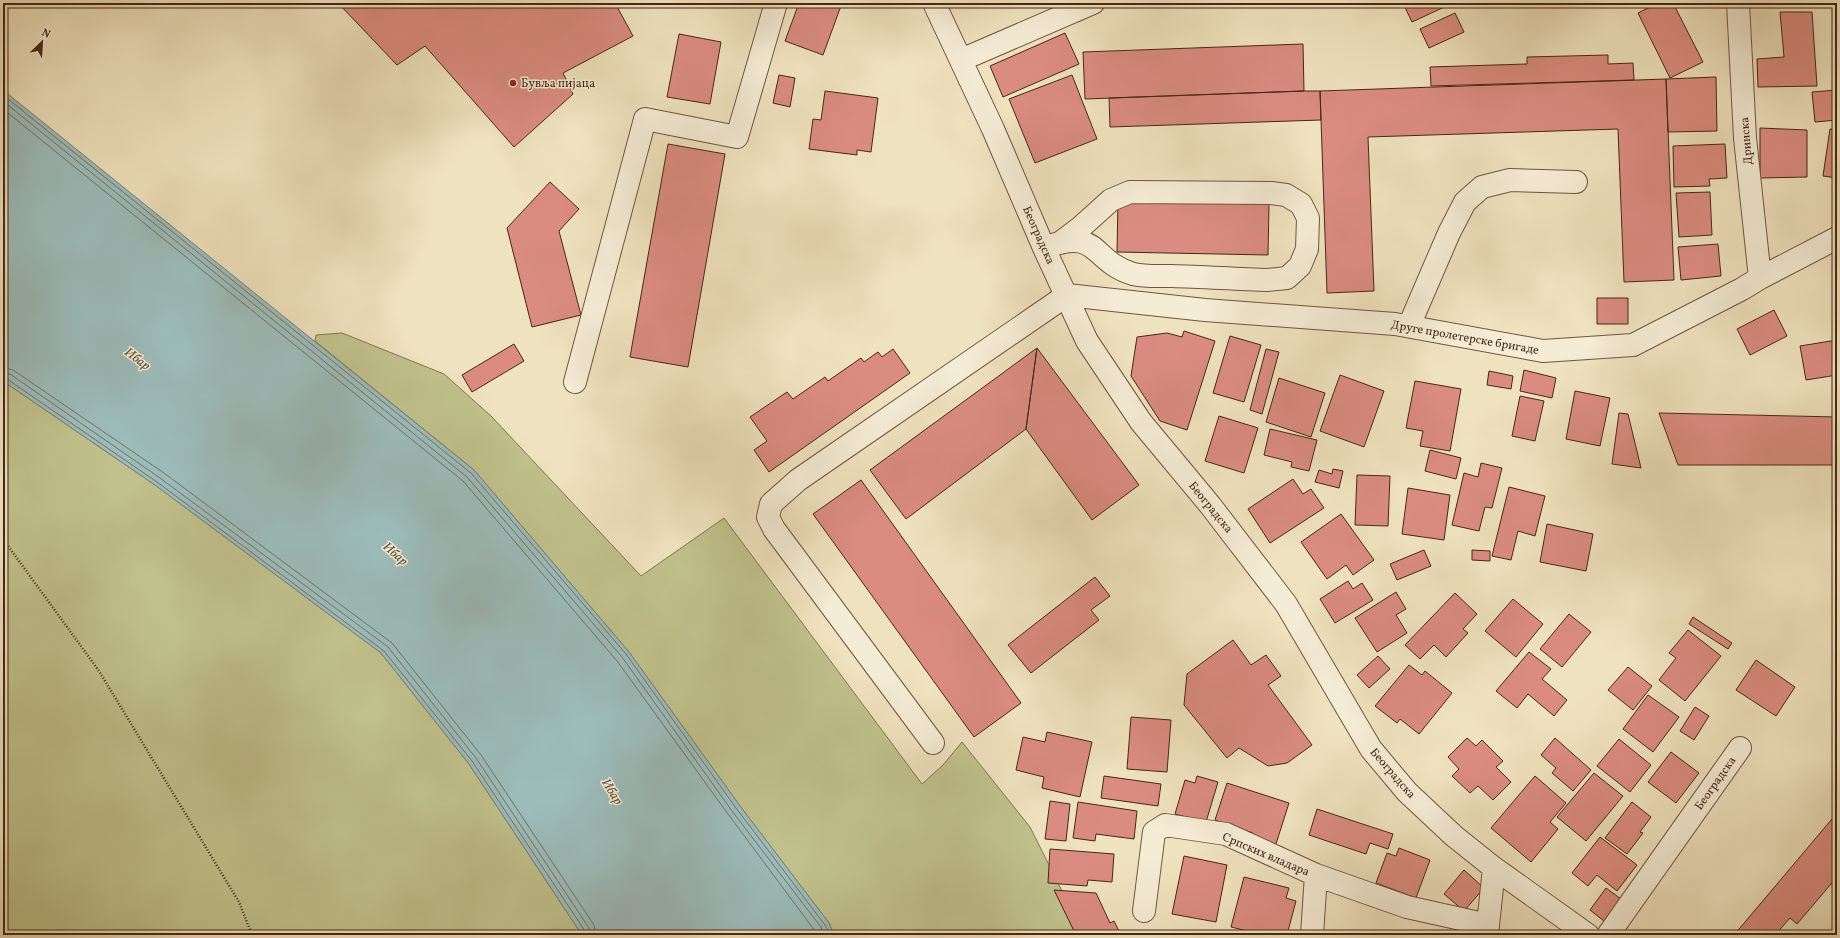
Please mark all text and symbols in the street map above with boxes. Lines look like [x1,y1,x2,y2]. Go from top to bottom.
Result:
north arrow [22,22,62,62]
text: N [39,26,52,43]
place label: Бувља пијаца [521,76,595,92]
marker: Бувља пијаца [508,78,518,88]
street label: Дринска [1737,116,1757,165]
street label: Београдска [1018,204,1058,267]
street label: Друге пролетерске бригаде [1390,317,1540,359]
water label: Ибар [120,344,153,375]
street label: Београдска [1184,478,1236,537]
water label: Ибар [378,538,411,570]
street label: Београдска [1366,745,1419,802]
street label: Београдска [1691,754,1740,814]
water label: Ибар [596,775,626,809]
street label: Српских владара [1220,829,1312,881]

